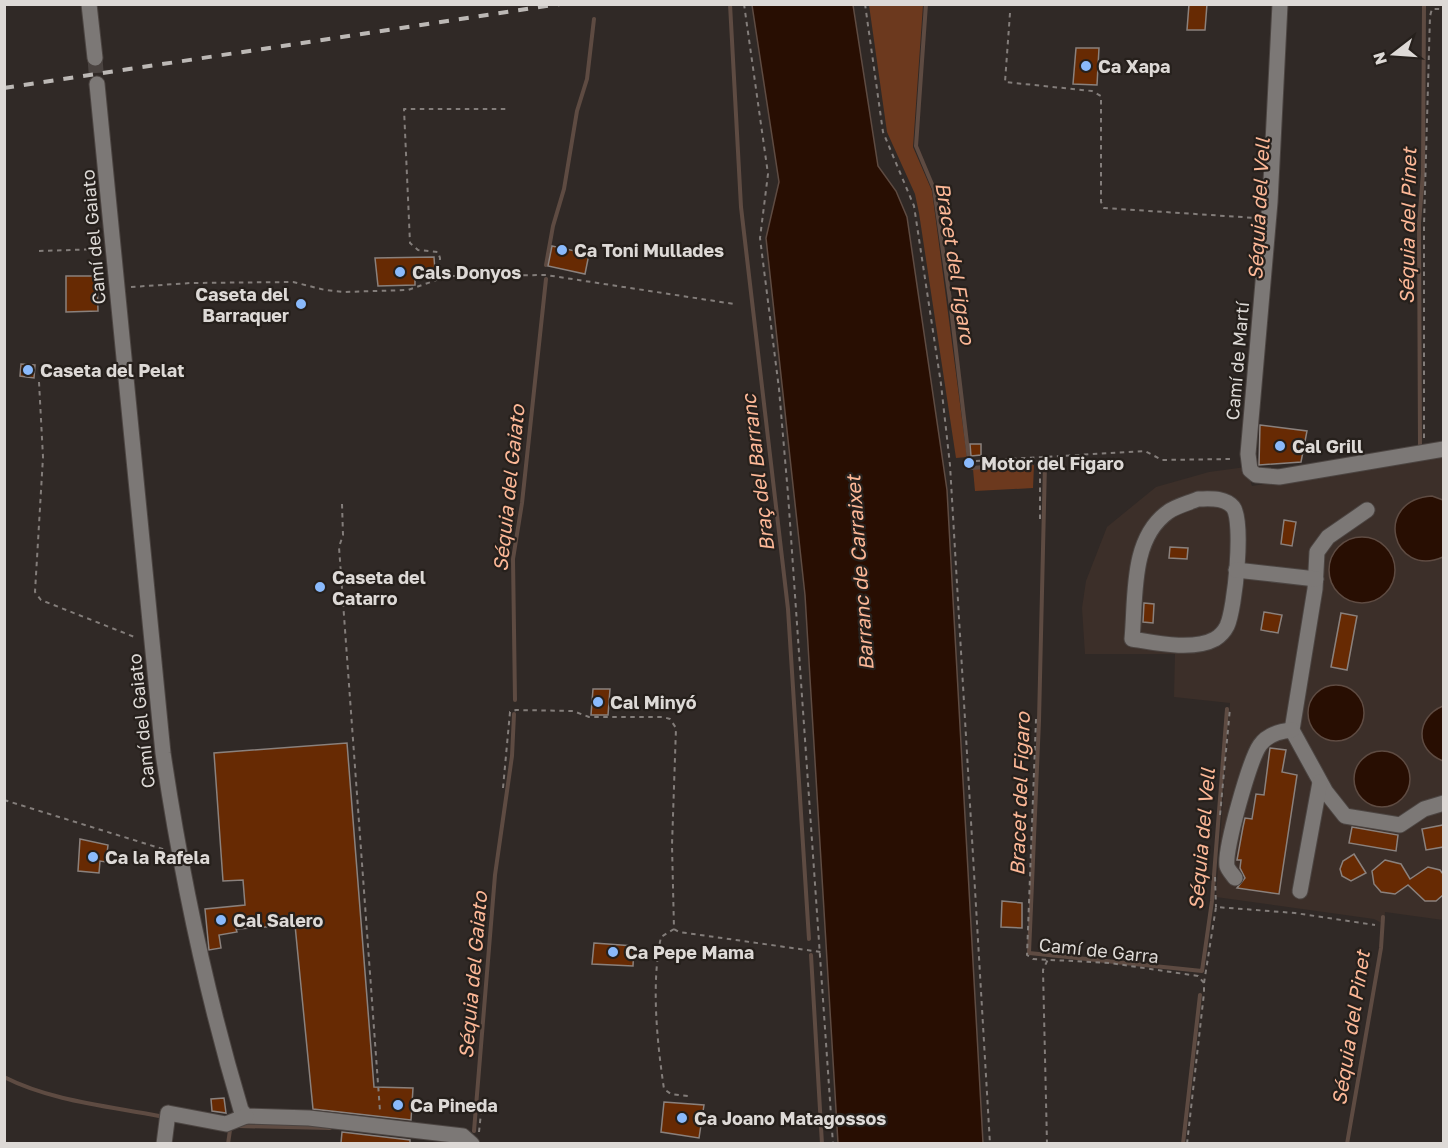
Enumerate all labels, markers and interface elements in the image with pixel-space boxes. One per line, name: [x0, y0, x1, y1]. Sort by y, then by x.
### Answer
north arrow: [1364, 24, 1424, 84]
text: N: [1368, 50, 1391, 67]
place label: Ca Xapa: [1098, 55, 1170, 77]
marker: Ca Xapa: [1079, 59, 1093, 73]
water label: Séquia del Vell: [1242, 137, 1274, 281]
water label: Séquia del Pinet: [1394, 146, 1420, 304]
street label: Camí del Gaiato: [76, 169, 110, 305]
water label: Bracet del Figaro: [930, 180, 981, 347]
place label: Ca Toni Mullades: [574, 239, 724, 261]
marker: Ca Toni Mullades: [555, 243, 569, 257]
place label: Cals Donyos: [412, 261, 521, 283]
marker: Cals Donyos: [393, 265, 407, 279]
place label: Caseta del Barraquer: [195, 283, 289, 326]
marker: Caseta del Barraquer: [294, 297, 308, 311]
street label: Camí de Martí: [1221, 300, 1253, 421]
place label: Caseta del Pelat: [40, 359, 184, 381]
marker: Caseta del Pelat: [21, 363, 35, 377]
water label: Braç del Barranc: [735, 392, 780, 553]
water label: Séquia del Gaiato: [487, 402, 529, 573]
place label: Cal Grill: [1292, 435, 1363, 457]
marker: Cal Grill: [1273, 439, 1287, 453]
place label: Motor del Figaro: [981, 452, 1124, 474]
marker: Motor del Figaro: [962, 456, 976, 470]
water label: Barranc de Carraixet: [840, 473, 878, 671]
place label: Caseta del Catarro: [332, 566, 426, 609]
marker: Caseta del Catarro: [313, 580, 327, 594]
street label: Camí del Gaiato: [123, 653, 159, 789]
place label: Cal Minyó: [610, 691, 697, 713]
marker: Cal Minyó: [591, 695, 605, 709]
water label: Bracet del Figaro: [1004, 711, 1035, 876]
water label: Séquia del Vell: [1183, 766, 1219, 911]
place label: Ca la Rafela: [105, 846, 210, 868]
marker: Ca la Rafela: [86, 850, 100, 864]
water label: Séquia del Gaiato: [453, 889, 491, 1060]
place label: Cal Salero: [233, 909, 324, 931]
marker: Cal Salero: [214, 913, 228, 927]
street label: Camí de Garra: [1038, 933, 1160, 967]
place label: Ca Pepe Mama: [625, 941, 754, 963]
marker: Ca Pepe Mama: [606, 945, 620, 959]
water label: Séquia del Pinet: [1326, 947, 1374, 1107]
place label: Ca Pineda: [410, 1094, 498, 1116]
marker: Ca Pineda: [391, 1098, 405, 1112]
place label: Ca Joano Matagossos: [694, 1107, 886, 1129]
marker: Ca Joano Matagossos: [675, 1111, 689, 1125]

